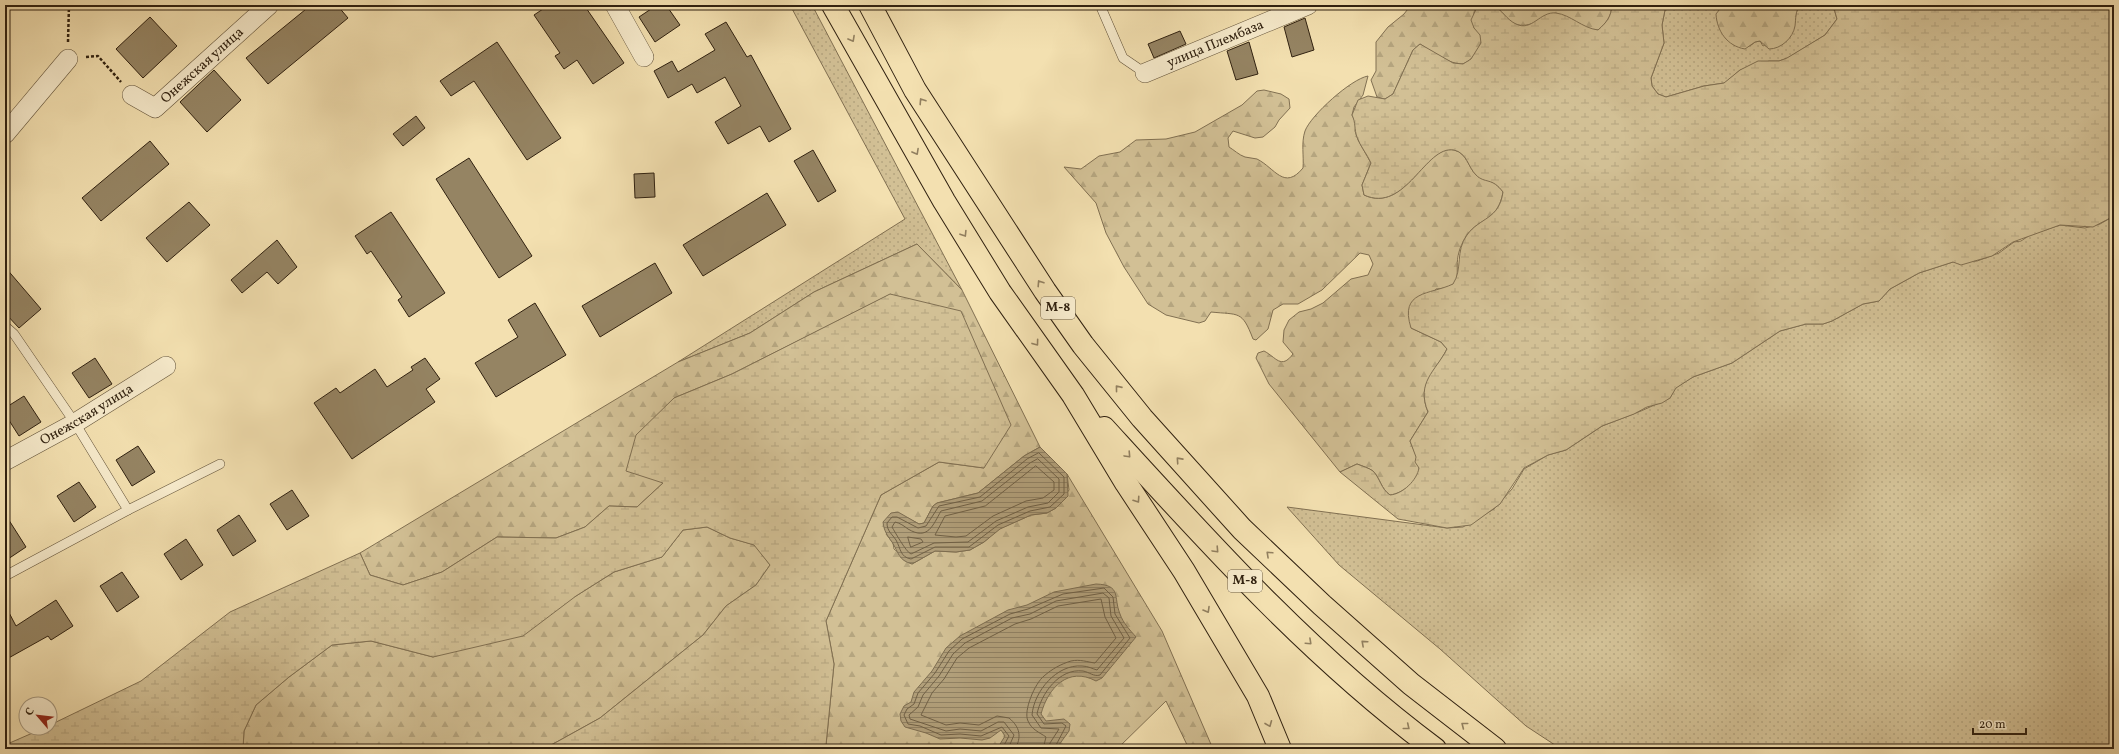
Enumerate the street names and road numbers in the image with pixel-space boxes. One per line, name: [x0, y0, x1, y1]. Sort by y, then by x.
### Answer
street label: улица Плембаза: [1164, 15, 1267, 72]
street label: Онежская улица: [157, 23, 248, 108]
road number: М-8: [1041, 297, 1075, 319]
street label: Онежская улица: [37, 379, 137, 450]
road number: М-8: [1228, 570, 1262, 592]

